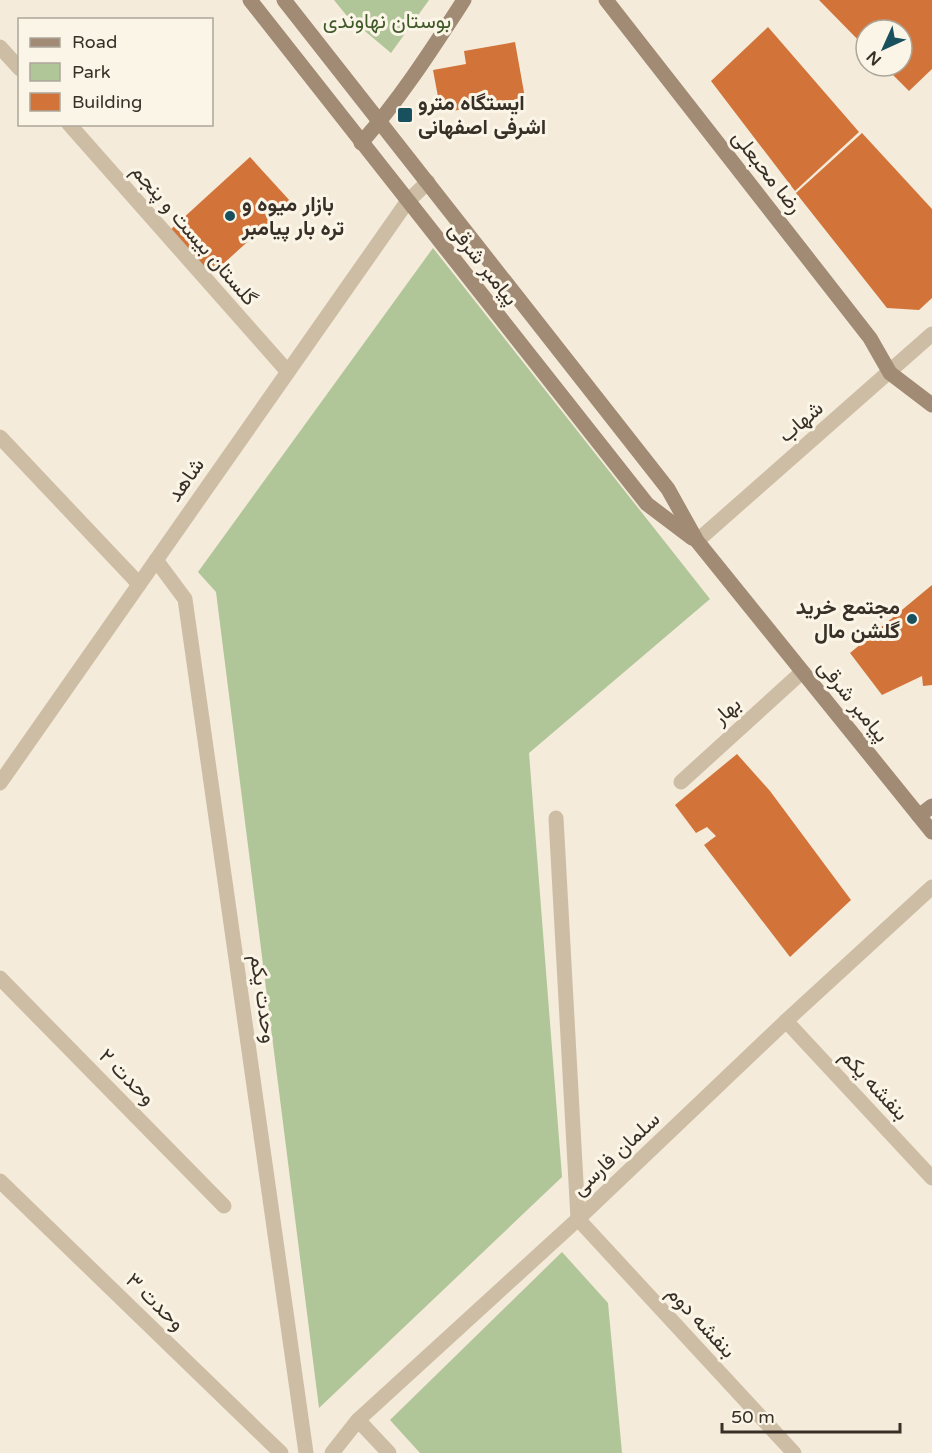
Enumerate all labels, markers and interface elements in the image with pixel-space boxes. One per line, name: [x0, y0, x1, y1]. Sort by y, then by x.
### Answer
park label: بوستان نهاوندی: [323, 9, 451, 34]
legend: [18, 18, 213, 126]
north arrow: [854, 18, 914, 78]
text: Road: [72, 31, 117, 53]
text: N: [862, 46, 886, 70]
text: Park: [72, 61, 111, 83]
text: Building: [72, 91, 142, 113]
place label: ایستگاه مترو اشرفی اصفهانی: [418, 91, 546, 140]
marker: ایستگاه مترو اشرفی اصفهانی: [396, 106, 414, 124]
street label: رضا محبعلی: [727, 125, 807, 219]
street label: گلستان بیست و پنجم: [125, 159, 262, 312]
place label: بازار میوه و تره بار پیامبر: [241, 192, 344, 242]
marker: بازار میوه و تره بار پیامبر: [223, 209, 237, 223]
street label: پیامبر شرقی: [442, 217, 523, 311]
street label: شهاب: [774, 396, 828, 448]
street label: شاهد: [162, 453, 210, 507]
place label: مجتمع خرید گلشن مال: [796, 595, 900, 644]
marker: مجتمع خرید گلشن مال: [905, 612, 919, 626]
street label: پیامبر شرقی: [811, 655, 894, 748]
street label: بهار: [707, 692, 746, 731]
street label: وحدت یکم: [243, 953, 282, 1045]
street label: وحدت ۲: [94, 1044, 160, 1110]
street label: بنفشه یکم: [834, 1044, 913, 1127]
street label: سلمان فارسی: [567, 1107, 665, 1201]
street label: وحدت ۳: [120, 1268, 190, 1336]
street label: بنفشه دوم: [661, 1281, 741, 1364]
scale bar: [722, 1396, 900, 1434]
text: 50 m: [731, 1406, 775, 1428]

